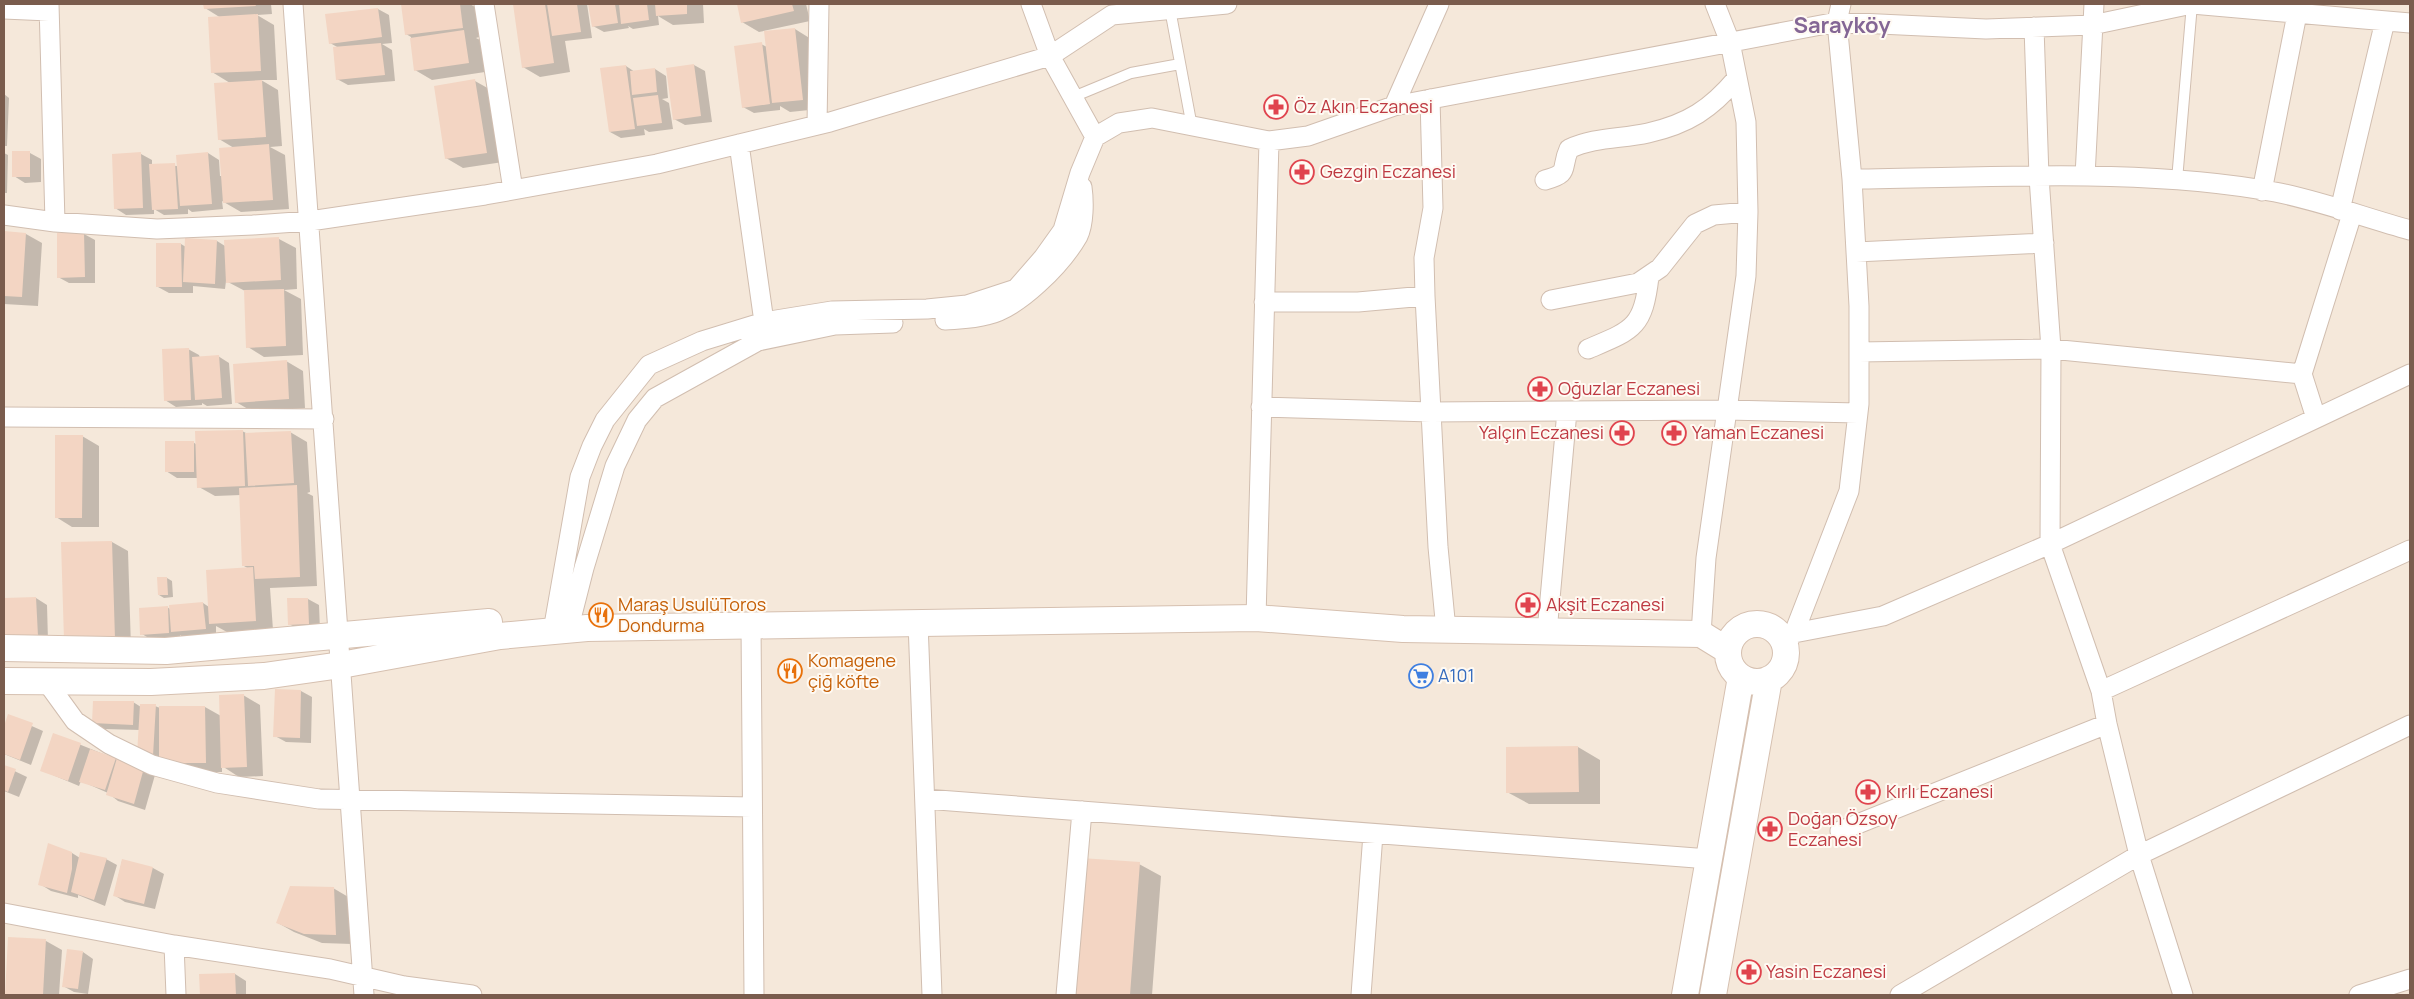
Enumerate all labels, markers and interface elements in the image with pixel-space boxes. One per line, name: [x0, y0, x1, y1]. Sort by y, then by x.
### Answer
district label: Sarayköy: [1793, 10, 1891, 40]
pharmacy icon: Öz Akın Eczanesi: [1263, 94, 1289, 120]
place label: Öz Akın Eczanesi: [1294, 94, 1433, 118]
pharmacy icon: Gezgin Eczanesi: [1289, 159, 1315, 185]
place label: Gezgin Eczanesi: [1320, 159, 1456, 183]
pharmacy icon: Oğuzlar Eczanesi: [1527, 376, 1553, 402]
place label: Oğuzlar Eczanesi: [1558, 376, 1700, 400]
place label: Yalçın Eczanesi: [1479, 420, 1604, 444]
pharmacy icon: Yalçın Eczanesi: [1609, 420, 1635, 446]
pharmacy icon: Yaman Eczanesi: [1661, 420, 1687, 446]
place label: Yaman Eczanesi: [1692, 420, 1824, 444]
place label: Maraş UsulüToros Dondurma: [618, 592, 766, 637]
pharmacy icon: Akşit Eczanesi: [1515, 592, 1541, 618]
place label: Akşit Eczanesi: [1546, 592, 1665, 616]
restaurant icon: Maraş UsulüToros Dondurma: [588, 602, 614, 628]
place label: Komagene çiğ köfte: [808, 648, 896, 693]
restaurant icon: Komagene çiğ köfte: [777, 658, 803, 684]
supermarket icon: A101: [1408, 663, 1434, 689]
place label: A101: [1438, 663, 1474, 687]
pharmacy icon: Kırlı Eczanesi: [1855, 779, 1881, 805]
place label: Kırlı Eczanesi: [1886, 779, 1993, 803]
place label: Doğan Özsoy Eczanesi: [1788, 806, 1898, 851]
pharmacy icon: Doğan Özsoy Eczanesi: [1757, 816, 1783, 842]
pharmacy icon: Yasin Eczanesi: [1736, 959, 1762, 985]
place label: Yasin Eczanesi: [1766, 959, 1887, 983]

